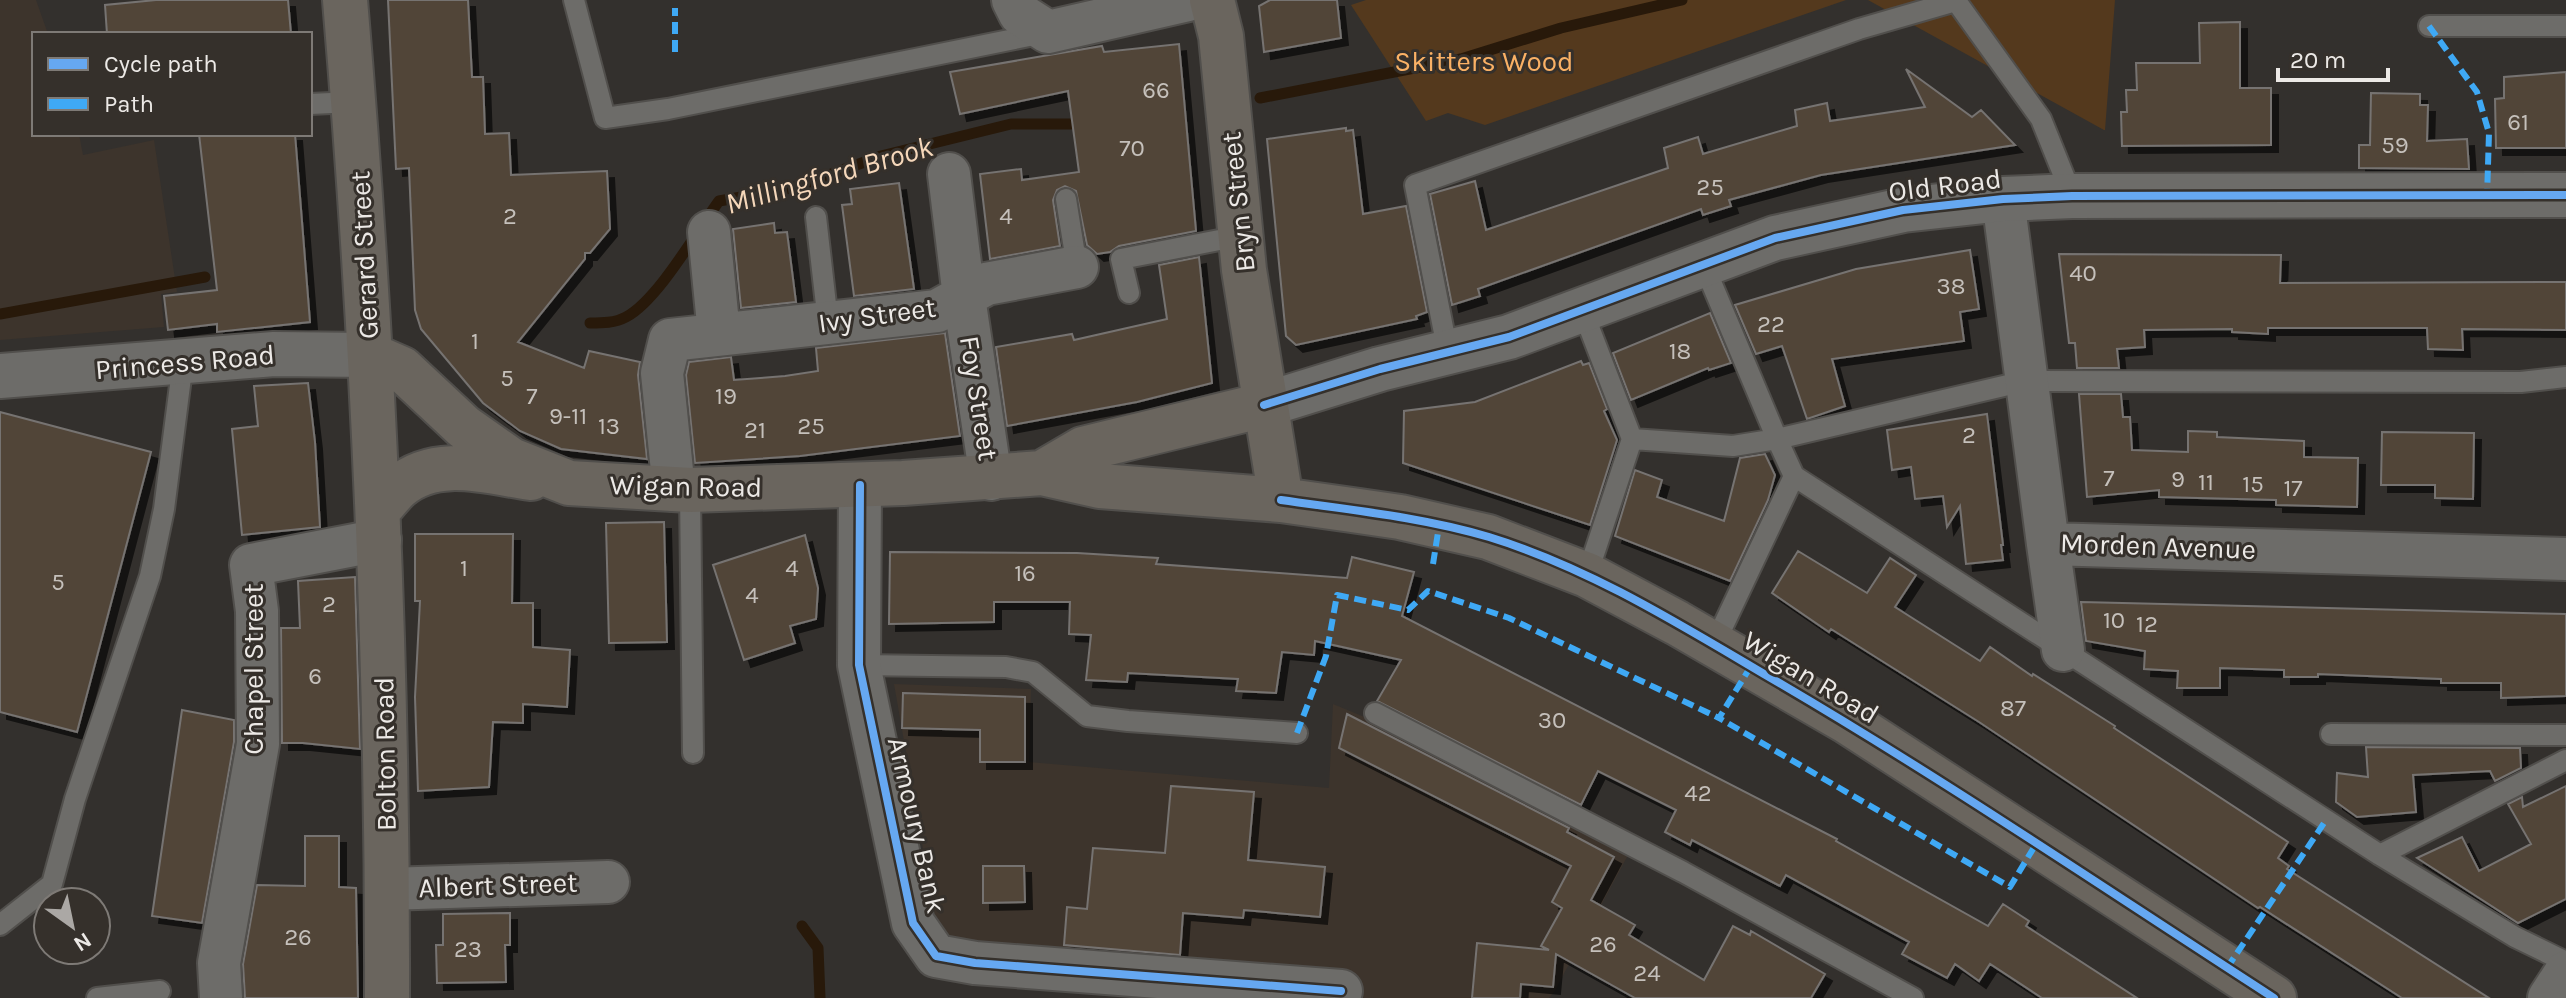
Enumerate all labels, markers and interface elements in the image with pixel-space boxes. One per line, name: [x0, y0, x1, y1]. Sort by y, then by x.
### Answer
legend: [32, 32, 312, 136]
scale bar: [2278, 32, 2388, 82]
park label: Skitters Wood: [1394, 45, 1574, 78]
text: 20 m: [2290, 46, 2346, 74]
text: Cycle path: [104, 50, 218, 78]
house number: 66: [1142, 76, 1170, 104]
text: Path: [104, 90, 154, 118]
house number: 61: [2507, 108, 2529, 136]
water label: Millingford Brook: [721, 128, 938, 222]
street label: Bryn Street: [1214, 130, 1262, 274]
house number: 59: [2381, 131, 2409, 159]
house number: 70: [1119, 134, 1145, 162]
street label: Old Road: [1887, 162, 2003, 208]
street label: Gerard Street: [343, 170, 385, 340]
house number: 25: [1696, 173, 1724, 201]
house number: 2: [503, 202, 517, 230]
house number: 4: [999, 202, 1013, 230]
house number: 40: [2069, 259, 2097, 287]
house number: 38: [1937, 272, 1965, 300]
street label: Ivy Street: [816, 290, 938, 340]
house number: 22: [1757, 310, 1785, 338]
house number: 1: [471, 327, 479, 355]
street label: Foy Street: [953, 333, 1005, 463]
house number: 18: [1669, 337, 1691, 365]
street label: Princess Road: [94, 338, 276, 386]
house number: 5: [500, 364, 514, 392]
house number: 7: [526, 382, 538, 410]
house number: 19: [715, 382, 737, 410]
house number: 9-11: [549, 402, 587, 430]
house number: 13: [598, 412, 620, 440]
house number: 25: [797, 412, 825, 440]
house number: 21: [744, 416, 766, 444]
house number: 2: [1962, 421, 1976, 449]
house number: 7: [2103, 464, 2115, 492]
house number: 9: [2171, 465, 2185, 493]
street label: Wigan Road: [609, 468, 763, 504]
house number: 11: [2198, 468, 2214, 496]
house number: 15: [2242, 470, 2264, 498]
house number: 17: [2283, 474, 2303, 502]
street label: Morden Avenue: [2060, 526, 2256, 566]
house number: 1: [460, 554, 468, 582]
house number: 4: [785, 554, 799, 582]
house number: 16: [1014, 559, 1036, 587]
house number: 5: [51, 568, 65, 596]
house number: 4: [745, 581, 759, 609]
street label: Chapel Street: [237, 583, 270, 755]
house number: 2: [322, 590, 336, 618]
house number: 10: [2103, 606, 2125, 634]
house number: 12: [2136, 610, 2158, 638]
street label: Wigan Road: [1737, 624, 1885, 730]
house number: 6: [308, 662, 322, 690]
street label: Bolton Road: [367, 677, 403, 831]
house number: 87: [2000, 694, 2026, 722]
house number: 30: [1538, 706, 1566, 734]
street label: Armoury Bank: [881, 734, 953, 916]
house number: 42: [1684, 779, 1712, 807]
street label: Albert Street: [418, 866, 578, 904]
north arrow: [32, 886, 112, 966]
house number: 26: [284, 923, 312, 951]
text: N: [69, 927, 96, 957]
house number: 26: [1589, 930, 1617, 958]
house number: 23: [454, 935, 482, 963]
house number: 24: [1633, 959, 1661, 987]

